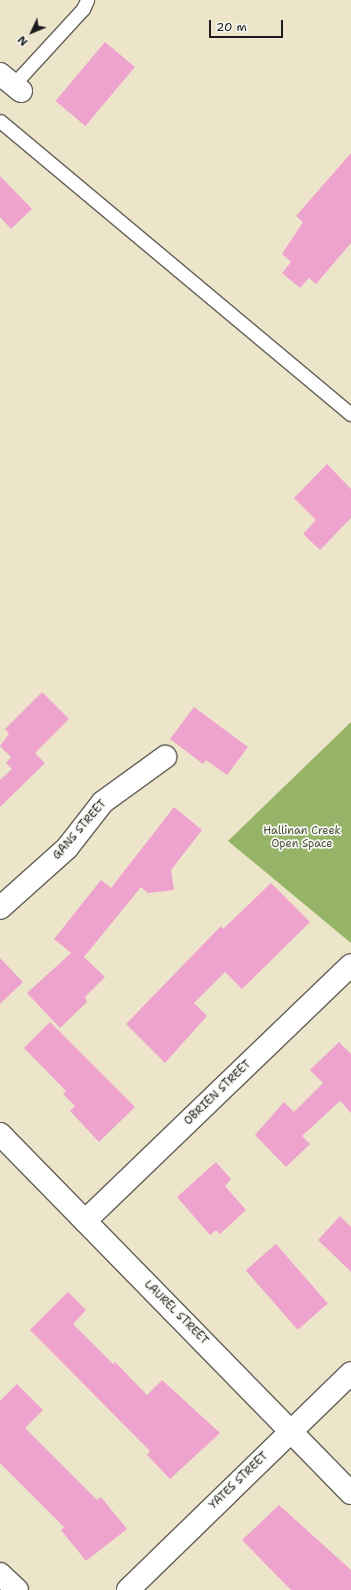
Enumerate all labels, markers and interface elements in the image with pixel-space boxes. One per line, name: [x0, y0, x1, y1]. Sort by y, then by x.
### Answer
north arrow: [12, 12, 52, 52]
scale bar: [211, 12, 285, 38]
text: 20 m: [216, 19, 247, 35]
text: N: [15, 32, 31, 49]
street label: GANS STREET: [51, 797, 109, 863]
park label: Hallinan Creek Open Space: [263, 825, 341, 851]
street label: OBRIEN STREET: [182, 1058, 254, 1128]
street label: LAUREL STREET: [141, 1278, 211, 1348]
street label: YATES STREET: [207, 1450, 271, 1512]

